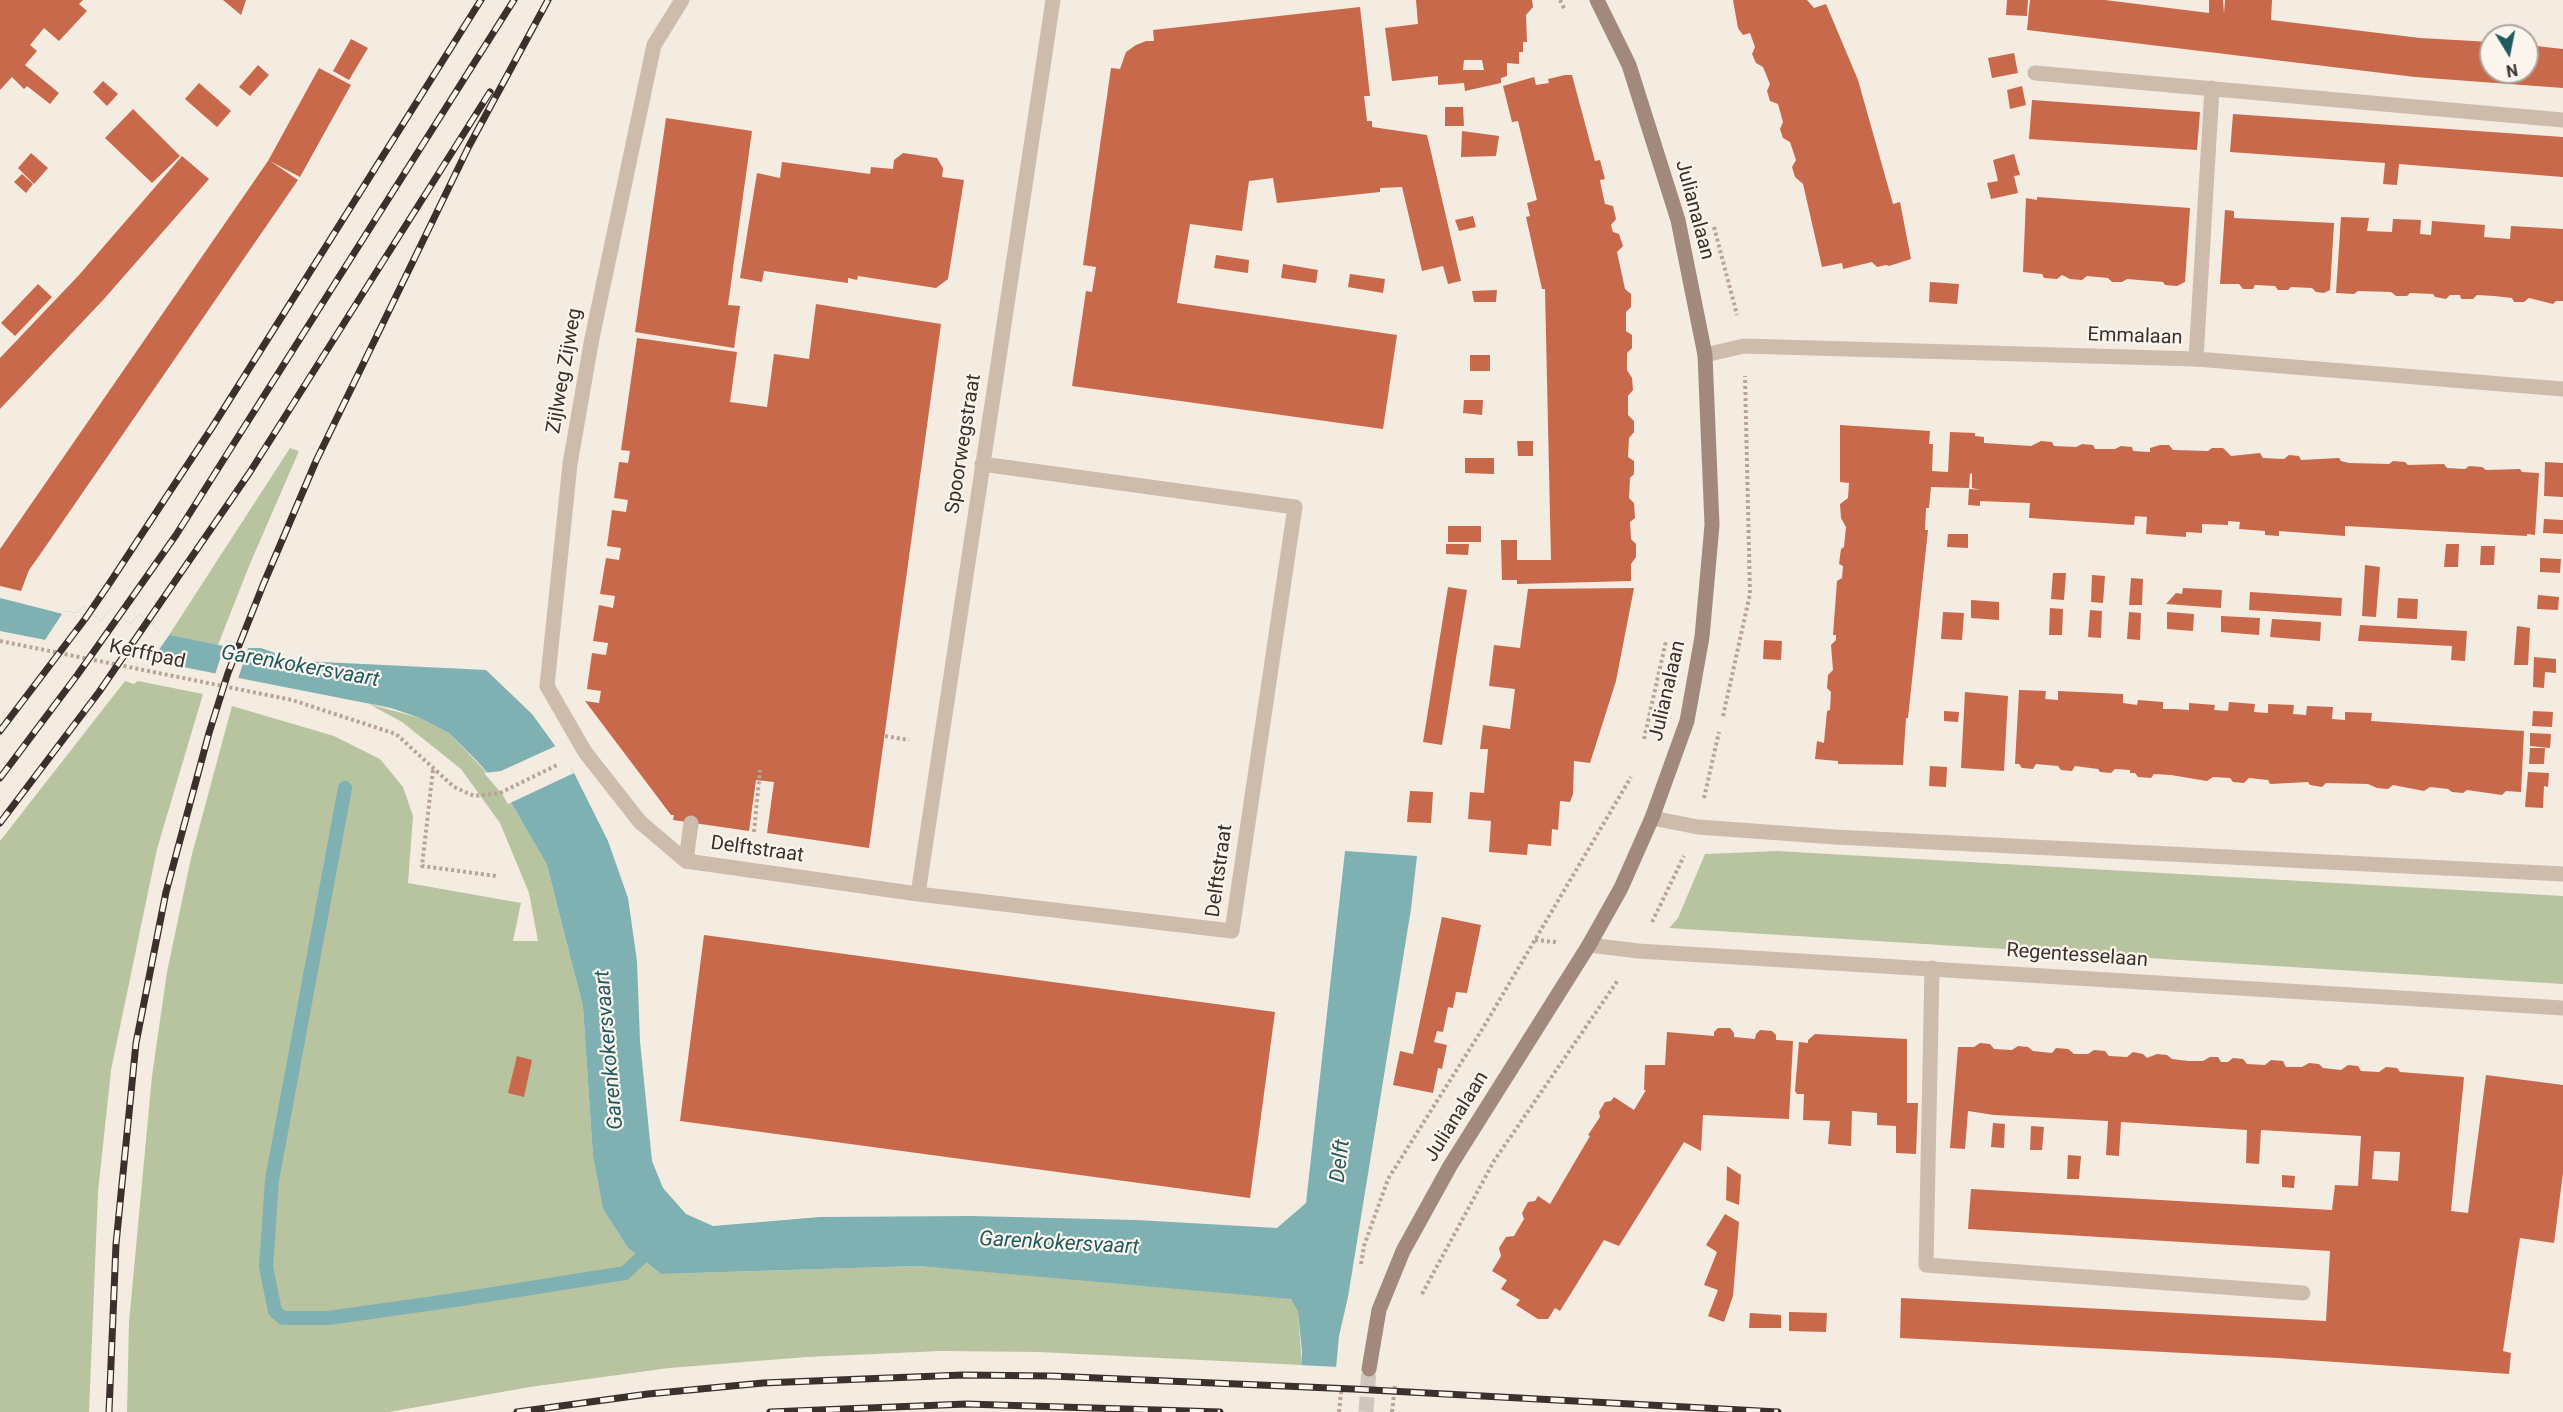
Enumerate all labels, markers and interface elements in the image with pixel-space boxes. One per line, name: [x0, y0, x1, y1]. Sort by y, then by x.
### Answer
north arrow: [2479, 24, 2539, 84]
text: N: [2505, 60, 2519, 81]
street label: Julianalaan: [1669, 158, 1719, 262]
street label: Zijlweg Zijweg: [542, 306, 588, 436]
street label: Emmalaan: [2087, 323, 2183, 351]
street label: Spoorwegstraat: [941, 372, 987, 516]
street label: Kerffpad: [107, 635, 187, 675]
street label: Julianalaan: [1645, 638, 1691, 744]
water label: Garenkokersvaart: [219, 641, 381, 693]
street label: Delftstraat: [1202, 823, 1238, 919]
street label: Delftstraat: [709, 832, 805, 868]
street label: Regentesselaan: [2005, 939, 2149, 973]
water label: Garenkokersvaart: [590, 969, 630, 1131]
street label: Julianalaan: [1420, 1067, 1494, 1167]
water label: Delft: [1326, 1138, 1356, 1184]
water label: Garenkokersvaart: [978, 1227, 1140, 1261]

